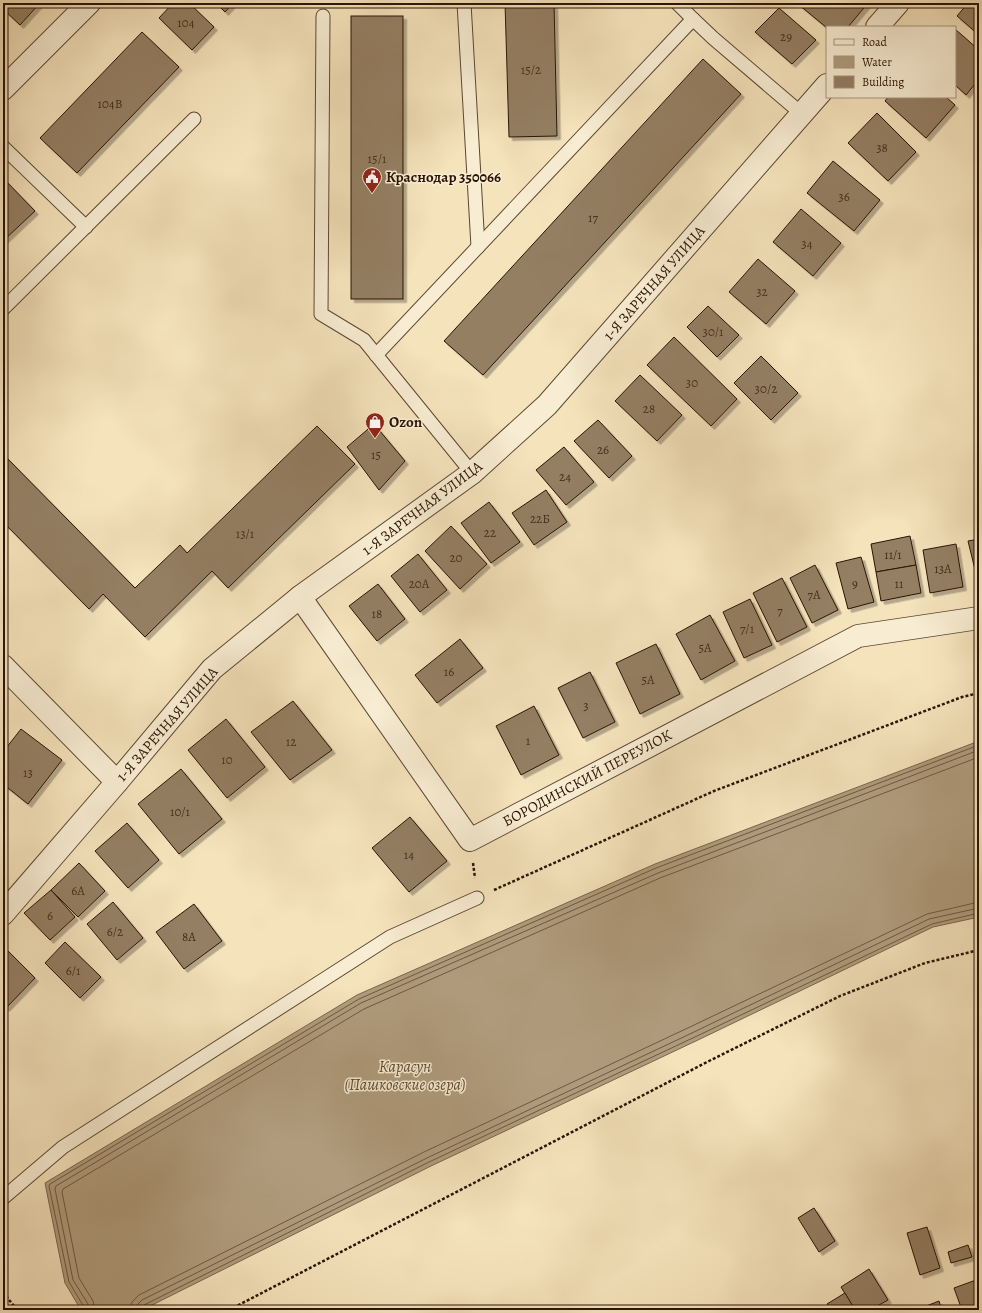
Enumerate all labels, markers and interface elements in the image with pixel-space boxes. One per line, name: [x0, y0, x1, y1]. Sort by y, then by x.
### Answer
house number: 104: [177, 14, 195, 31]
legend: [826, 26, 956, 98]
house number: 29: [780, 28, 792, 45]
text: Road: [862, 34, 888, 50]
text: Water: [861, 54, 892, 70]
house number: 15/2: [521, 61, 541, 78]
text: Building: [862, 74, 904, 90]
house number: 104В: [97, 95, 123, 112]
house number: 38: [876, 139, 888, 156]
house number: 15/1: [368, 150, 387, 167]
public building icon: Краснодар 350066: [361, 166, 383, 194]
place label: Краснодар 350066: [386, 167, 501, 187]
house number: 36: [838, 188, 850, 205]
house number: 17: [588, 209, 598, 226]
street label: 1-Я ЗАРЕЧНАЯ УЛИЦА: [599, 221, 710, 345]
house number: 34: [801, 235, 813, 252]
house number: 32: [756, 283, 768, 300]
house number: 30/1: [702, 323, 724, 340]
house number: 30: [686, 374, 698, 391]
house number: 30/2: [755, 380, 777, 397]
house number: 28: [643, 400, 655, 417]
shop icon: Ozon: [364, 411, 386, 439]
place label: Ozon: [389, 412, 423, 432]
house number: 26: [597, 441, 609, 458]
house number: 15: [371, 446, 381, 463]
street label: 1-Я ЗАРЕЧНАЯ УЛИЦА: [358, 456, 486, 560]
house number: 24: [559, 468, 571, 485]
house number: 22Б: [530, 510, 550, 527]
house number: 22: [484, 524, 496, 541]
house number: 13/1: [236, 525, 255, 542]
house number: 11/1: [884, 546, 902, 563]
house number: 20: [449, 549, 463, 566]
house number: 13А: [934, 560, 952, 577]
house number: 20А: [409, 575, 430, 592]
house number: 9: [852, 575, 858, 592]
house number: 11: [895, 575, 904, 592]
house number: 7А: [807, 586, 821, 603]
house number: 7: [777, 602, 783, 619]
house number: 18: [372, 605, 382, 622]
house number: 7/1: [740, 620, 755, 637]
house number: 5А: [698, 639, 712, 656]
street label: 1-Я ЗАРЕЧНАЯ УЛИЦА: [112, 662, 223, 786]
house number: 16: [444, 663, 454, 680]
house number: 5А: [641, 671, 655, 688]
house number: 3: [583, 697, 589, 714]
street label: БОРОДИНСКИЙ ПЕРЕУЛОК: [499, 725, 675, 831]
house number: 1: [526, 732, 531, 749]
house number: 12: [286, 733, 296, 750]
house number: 10: [221, 751, 233, 768]
house number: 13: [23, 764, 33, 781]
house number: 10/1: [170, 803, 191, 820]
house number: 14: [404, 846, 414, 863]
house number: 6А: [71, 882, 85, 899]
house number: 6: [47, 907, 53, 924]
house number: 6/2: [107, 923, 123, 940]
house number: 8А: [182, 928, 196, 945]
house number: 6/1: [66, 962, 81, 979]
water label: Карасун (Пашковские озера): [344, 1056, 466, 1096]

